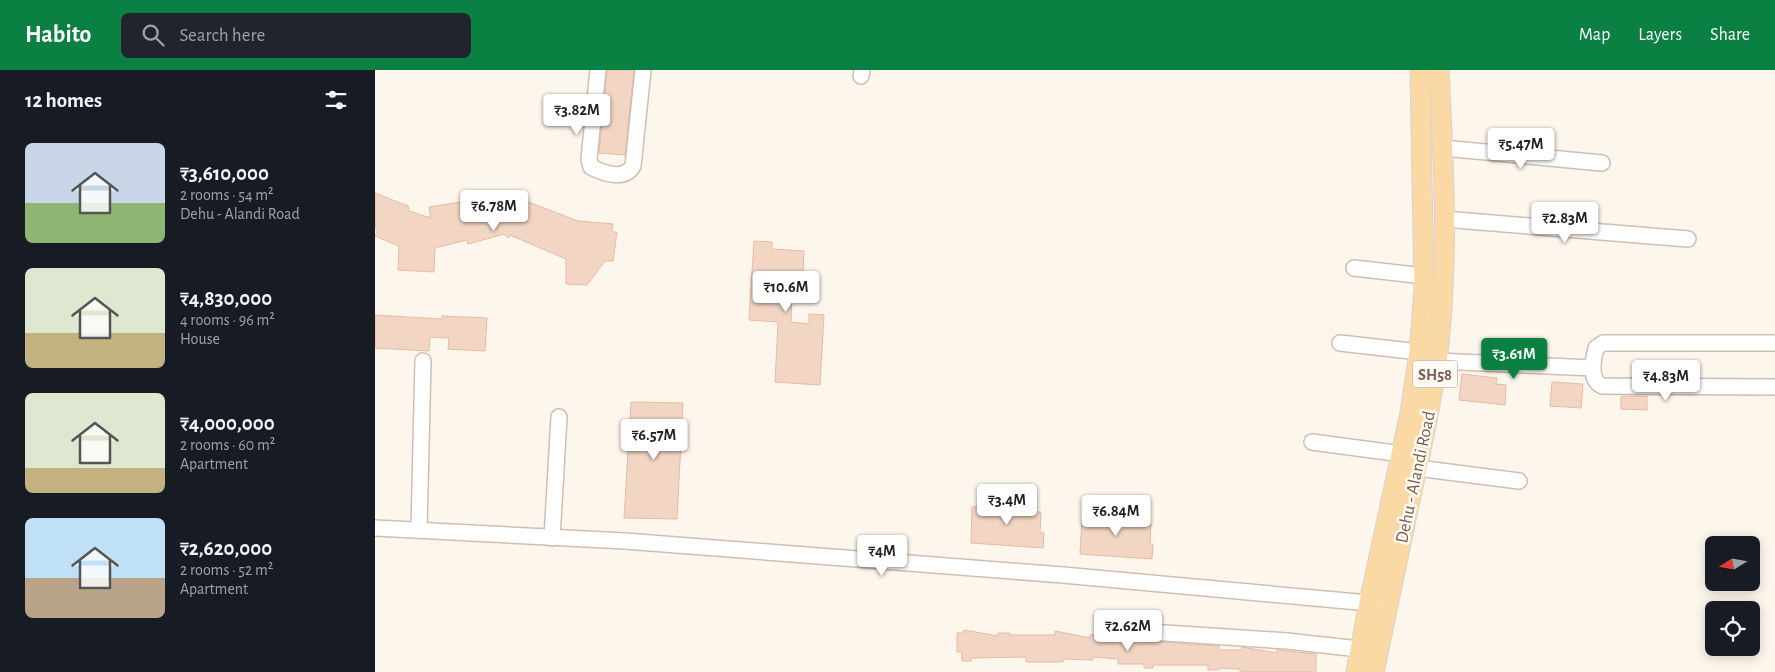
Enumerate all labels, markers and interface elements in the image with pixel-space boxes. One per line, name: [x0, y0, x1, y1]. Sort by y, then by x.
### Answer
search box: [121, 13, 471, 58]
icon: search: [139, 21, 167, 49]
text: Habito: [25, 23, 91, 47]
text: Search here: [179, 26, 265, 45]
text: Map: [1579, 26, 1610, 44]
text: Layers: [1638, 26, 1682, 44]
text: Share: [1710, 26, 1750, 44]
icon: filters: [322, 86, 350, 114]
text: 12 homes: [25, 90, 102, 111]
pin: ₹3.82M: [536, 93, 618, 136]
text: ₹3.82M: [554, 102, 600, 118]
pin: ₹5.47M: [1480, 128, 1562, 170]
text: ₹5.47M: [1499, 136, 1544, 152]
icon: home: [65, 163, 125, 223]
text: ₹3,610,000: [180, 163, 269, 184]
text: 2 rooms · 54 m²: [180, 187, 274, 203]
pin: ₹6.78M: [453, 190, 535, 232]
text: ₹6.78M: [471, 198, 517, 214]
pin: ₹2.83M: [1524, 202, 1606, 244]
text: Dehu - Alandi Road: [180, 206, 300, 222]
text: ₹2.83M: [1542, 210, 1588, 226]
pin: ₹10.6M: [745, 270, 827, 313]
text: ₹10.6M: [764, 279, 808, 295]
icon: home: [65, 288, 125, 348]
text: ₹4,830,000: [180, 288, 272, 309]
text: 4 rooms · 96 m²: [180, 312, 275, 328]
text: House: [180, 331, 220, 347]
pin: ₹3.61M: [1473, 338, 1555, 380]
text: ₹3.61M: [1492, 346, 1536, 362]
road number: SH58: [1413, 360, 1457, 388]
pin: ₹4.83M: [1625, 360, 1707, 402]
text: ₹4.83M: [1643, 368, 1689, 384]
street label: Dehu - Alandi Road: [1393, 409, 1439, 545]
icon: home: [65, 413, 125, 473]
text: ₹4,000,000: [180, 413, 275, 434]
pin: ₹6.57M: [613, 418, 695, 461]
text: ₹6.57M: [632, 427, 676, 443]
text: 2 rooms · 60 m²: [180, 437, 275, 453]
text: Apartment: [180, 456, 248, 472]
pin: ₹3.4M: [972, 484, 1042, 526]
text: ₹3.4M: [988, 492, 1026, 508]
pin: ₹6.84M: [1075, 494, 1157, 537]
text: ₹6.84M: [1093, 503, 1139, 519]
pin: ₹4M: [858, 534, 906, 577]
north arrow: [1705, 536, 1760, 591]
map controls: [1705, 536, 1760, 656]
icon: home: [65, 538, 125, 598]
text: ₹2,620,000: [180, 538, 272, 559]
text: ₹4M: [868, 543, 896, 559]
text: 2 rooms · 52 m²: [180, 562, 273, 578]
text: Apartment: [180, 581, 248, 597]
button: locate: [1705, 601, 1760, 656]
pin: ₹2.62M: [1087, 610, 1169, 652]
text: ₹2.62M: [1105, 618, 1151, 634]

